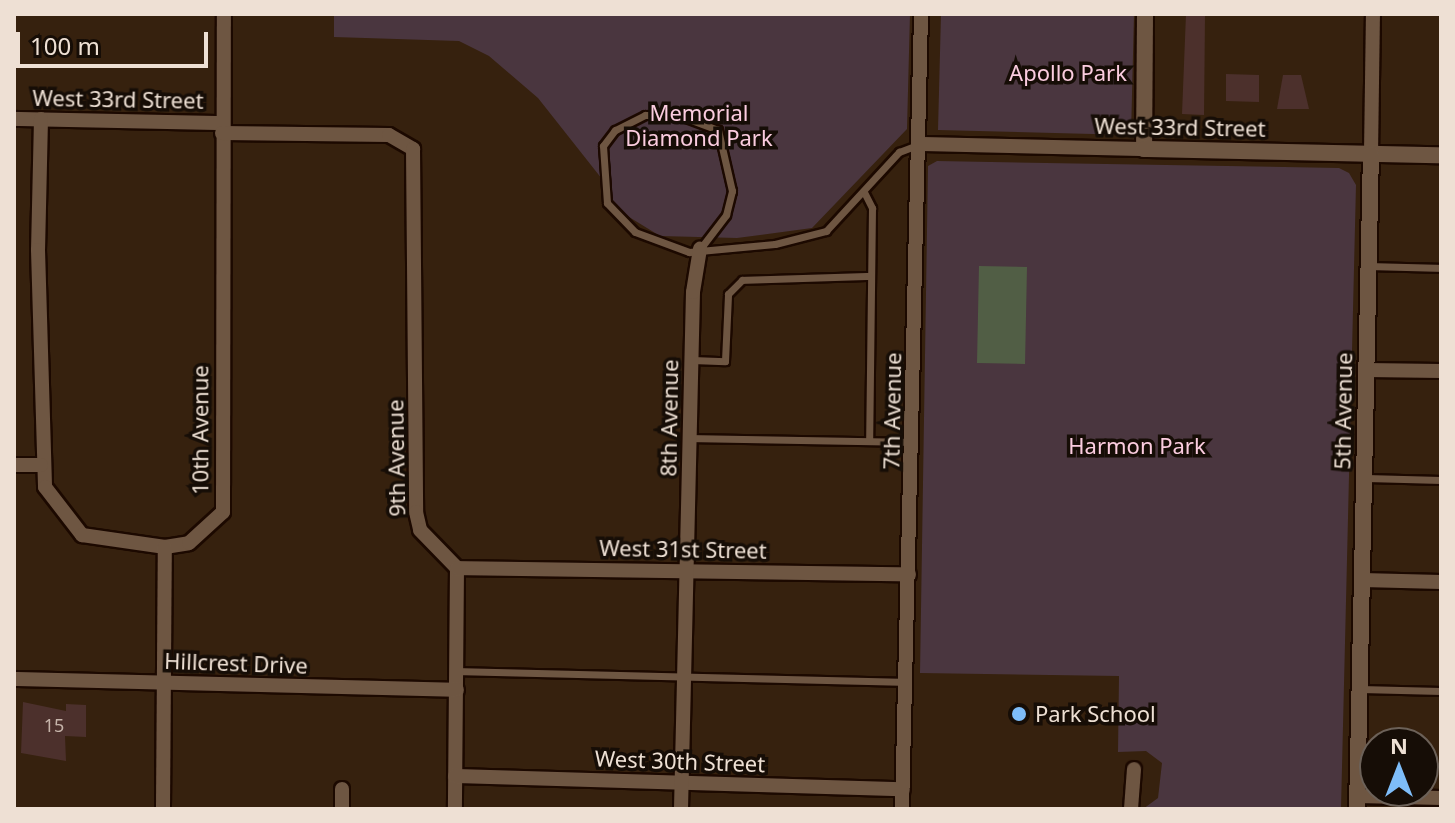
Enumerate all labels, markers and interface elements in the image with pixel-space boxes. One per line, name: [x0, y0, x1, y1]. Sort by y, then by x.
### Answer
scale bar: [20, 16, 212, 66]
text: 100 m: [30, 29, 100, 62]
park label: Apollo Park: [1009, 60, 1127, 86]
street label: West 33rd Street: [32, 84, 204, 114]
park label: Memorial Diamond Park: [625, 99, 773, 150]
street label: West 33rd Street: [1094, 112, 1266, 142]
street label: 7th Avenue: [878, 352, 906, 470]
street label: 5th Avenue: [1329, 352, 1357, 470]
street label: 8th Avenue: [655, 359, 683, 477]
street label: 10th Avenue: [187, 365, 213, 495]
street label: 9th Avenue: [382, 399, 410, 517]
park label: Harmon Park: [1068, 433, 1206, 459]
street label: West 31st Street: [599, 534, 767, 564]
street label: Hillcrest Drive: [164, 647, 308, 679]
place label: Park School: [1035, 701, 1156, 727]
marker: Park School: [1010, 705, 1028, 723]
house number: 15: [44, 714, 64, 736]
north arrow: [1359, 727, 1439, 807]
text: N: [1390, 730, 1408, 760]
street label: West 30th Street: [594, 745, 766, 777]

